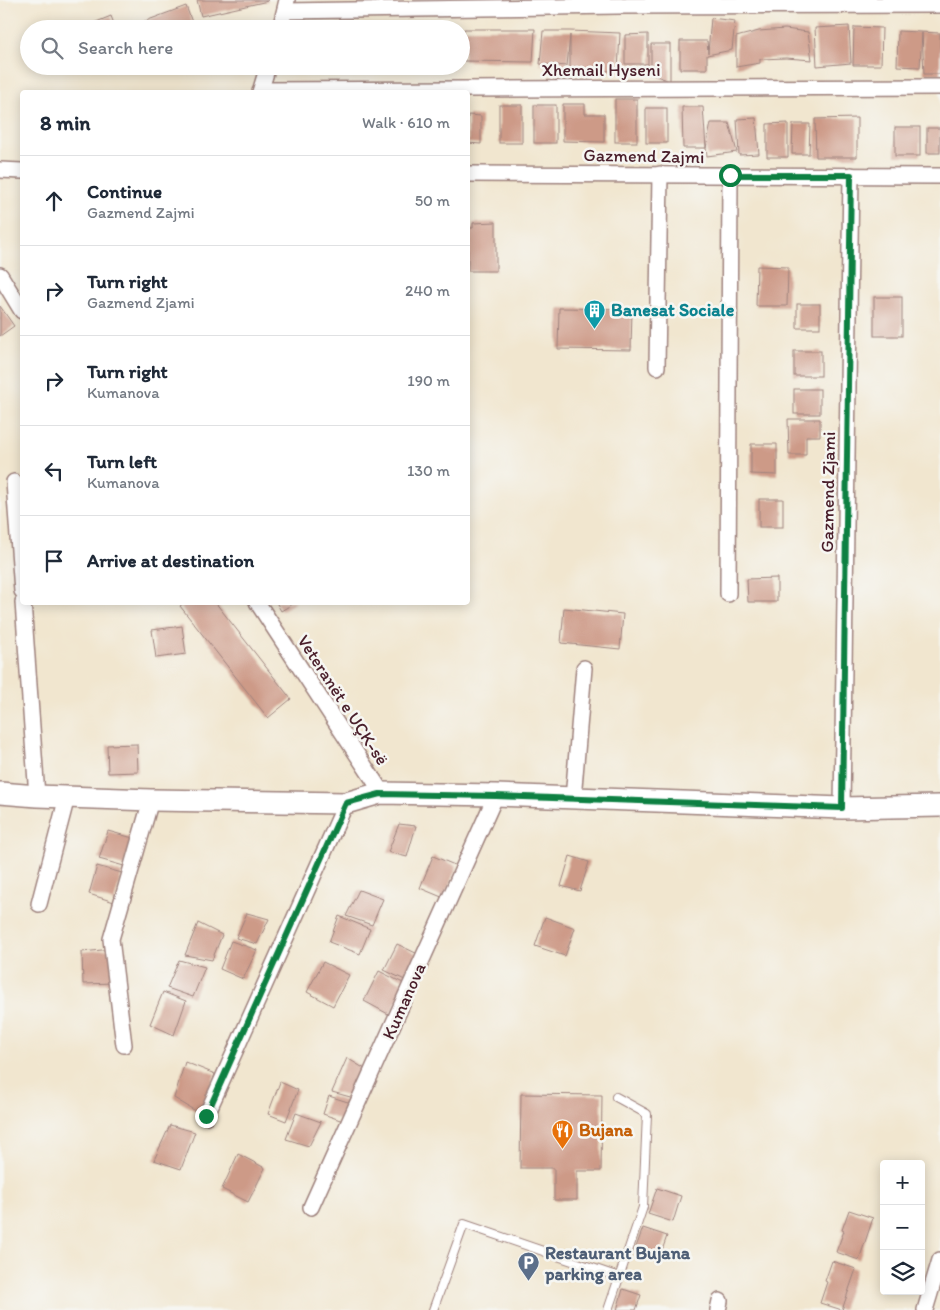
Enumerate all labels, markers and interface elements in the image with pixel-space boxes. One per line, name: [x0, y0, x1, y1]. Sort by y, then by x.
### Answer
search box: [20, 20, 470, 75]
icon: search: [38, 34, 66, 62]
text: Search here: [78, 36, 173, 59]
street label: Xhemail Hyseni: [541, 59, 661, 81]
text: 8 min: [40, 110, 90, 135]
text: Walk · 610 m: [362, 113, 450, 132]
street label: Gazmend Zajmi: [583, 144, 705, 168]
route start: [719, 164, 742, 187]
text: Continue: [87, 180, 162, 203]
icon: ahead: [40, 187, 68, 215]
text: 50 m: [415, 191, 450, 210]
text: Gazmend Zajmi: [87, 203, 195, 222]
text: Turn right: [87, 270, 168, 293]
icon: right: [40, 277, 68, 305]
text: 240 m: [405, 281, 450, 300]
text: Gazmend Zjami: [87, 293, 195, 312]
building icon: Banesat Sociale: [583, 298, 607, 329]
place label: Banesat Sociale: [611, 299, 735, 321]
text: Turn right: [87, 360, 168, 383]
icon: right: [40, 367, 68, 395]
text: 190 m: [407, 371, 450, 390]
text: Kumanova: [87, 383, 160, 402]
street label: Gazmend Zjami: [816, 431, 840, 553]
text: Turn left: [87, 450, 157, 473]
icon: left: [40, 457, 68, 485]
text: 130 m: [407, 461, 450, 480]
text: Kumanova: [87, 473, 160, 492]
icon: arrive: [40, 547, 68, 575]
text: Arrive at destination: [87, 549, 254, 572]
street label: Veteranët e UÇK-së: [293, 631, 393, 769]
street label: Kumanova: [377, 959, 431, 1043]
route end: [195, 1105, 218, 1128]
restaurant icon: Bujana: [551, 1118, 575, 1149]
place label: Bujana: [579, 1119, 633, 1141]
map controls: [880, 1160, 925, 1295]
button: +: [880, 1160, 925, 1205]
button: −: [880, 1205, 925, 1250]
place label: Restaurant Bujana parking area: [544, 1242, 691, 1285]
button: layers: [880, 1250, 925, 1295]
parking icon: Restaurant Bujana parking area: [517, 1251, 541, 1282]

